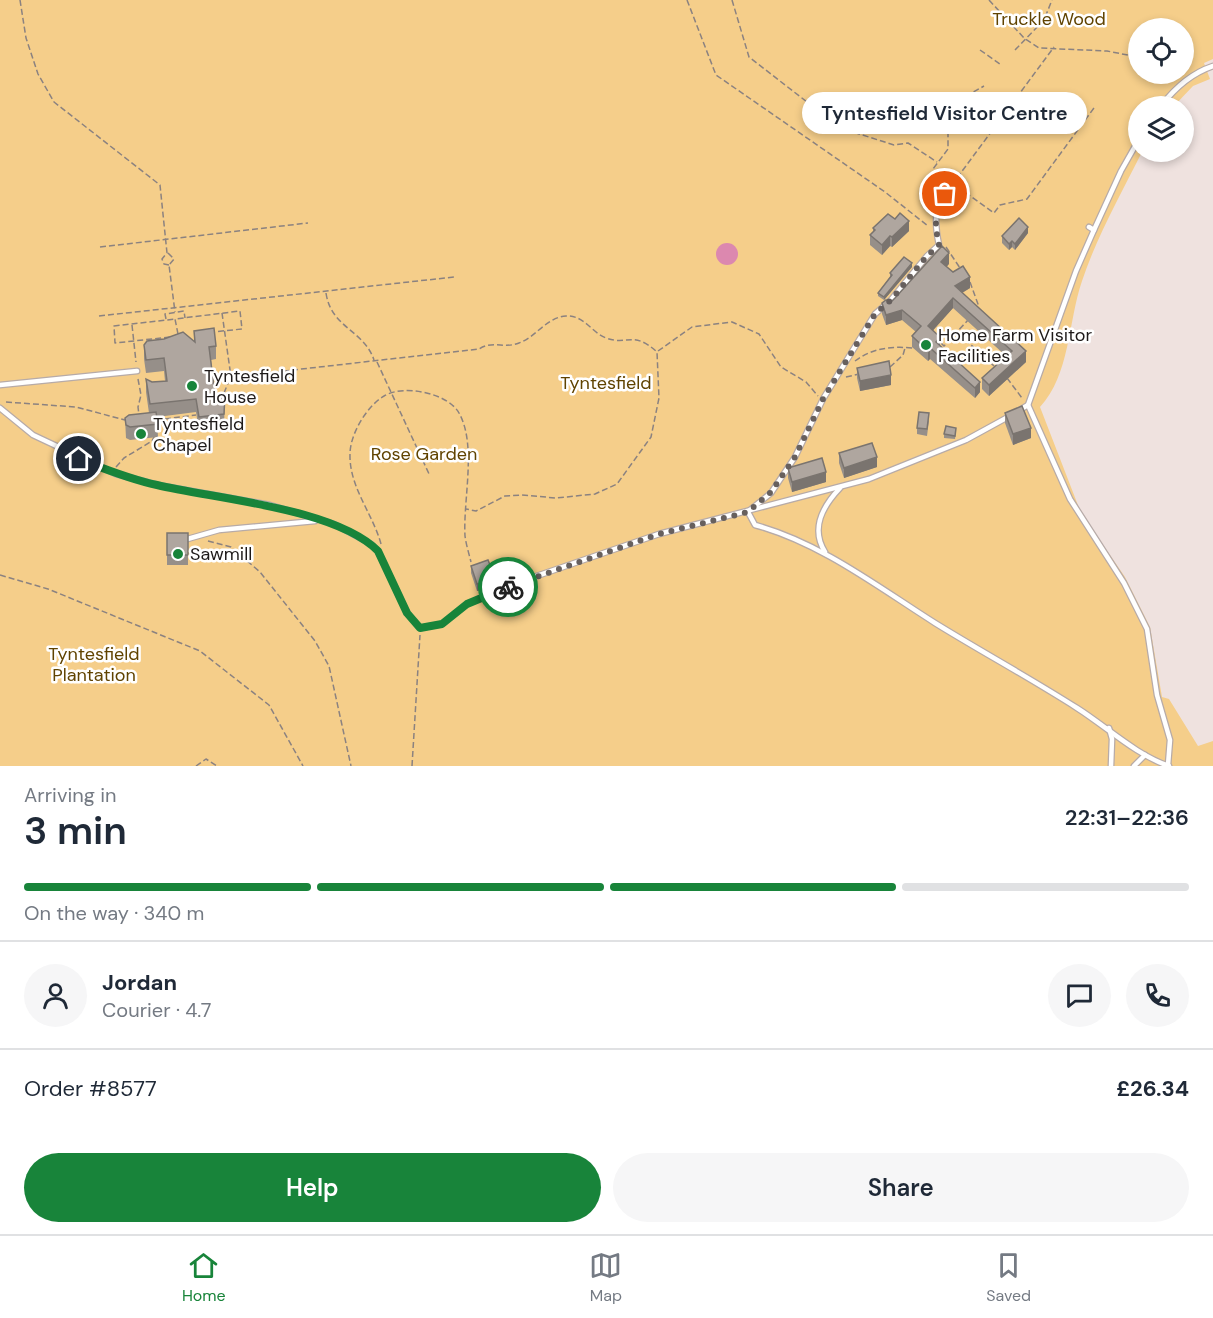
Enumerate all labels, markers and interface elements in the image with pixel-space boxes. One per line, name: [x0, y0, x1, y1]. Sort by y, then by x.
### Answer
park label: Truckle Wood: [992, 7, 1106, 31]
map controls: [1128, 18, 1194, 162]
button: locate: [1128, 18, 1194, 84]
callout: Tyntesfield Visitor Centre: [802, 92, 1088, 134]
button: layers: [1128, 96, 1194, 162]
text: Tyntesfield Visitor Centre: [821, 100, 1068, 126]
pin: [919, 168, 970, 219]
icon: bag: [928, 177, 961, 210]
place label: Home Farm Visitor Facilities: [938, 323, 1092, 368]
marker: Home Farm Visitor Facilities: [919, 338, 933, 352]
place label: Tyntesfield House: [204, 364, 295, 409]
park label: Tyntesfield: [560, 371, 652, 395]
marker: Tyntesfield House: [185, 379, 199, 393]
place label: Tyntesfield Chapel: [153, 412, 244, 457]
marker: Tyntesfield Chapel: [134, 427, 148, 441]
pin: [53, 433, 104, 484]
icon: home: [62, 442, 95, 475]
park label: Rose Garden: [371, 442, 477, 466]
place label: Sawmill: [190, 542, 252, 566]
marker: Sawmill: [171, 547, 185, 561]
courier: [478, 557, 538, 617]
icon: bike: [492, 571, 525, 604]
park label: Tyntesfield Plantation: [48, 642, 140, 687]
text: Arriving in: [24, 782, 116, 808]
text: 22:31–22:36: [1065, 803, 1189, 832]
text: 3 min: [24, 805, 127, 856]
text: On the way · 340 m: [24, 900, 204, 926]
button: person: [24, 964, 87, 1027]
button: chat: [1048, 964, 1111, 1027]
button: phone: [1126, 964, 1189, 1027]
text: Jordan: [102, 968, 177, 997]
text: Courier · 4.7: [102, 997, 211, 1023]
text: Order #8577: [24, 1074, 157, 1103]
text: £26.34: [1116, 1074, 1189, 1103]
button: Help: [24, 1153, 601, 1222]
button: Share: [613, 1153, 1189, 1222]
tab: Home: [182, 1249, 226, 1306]
tab: Map: [589, 1249, 622, 1306]
tab: Saved: [986, 1249, 1031, 1306]

